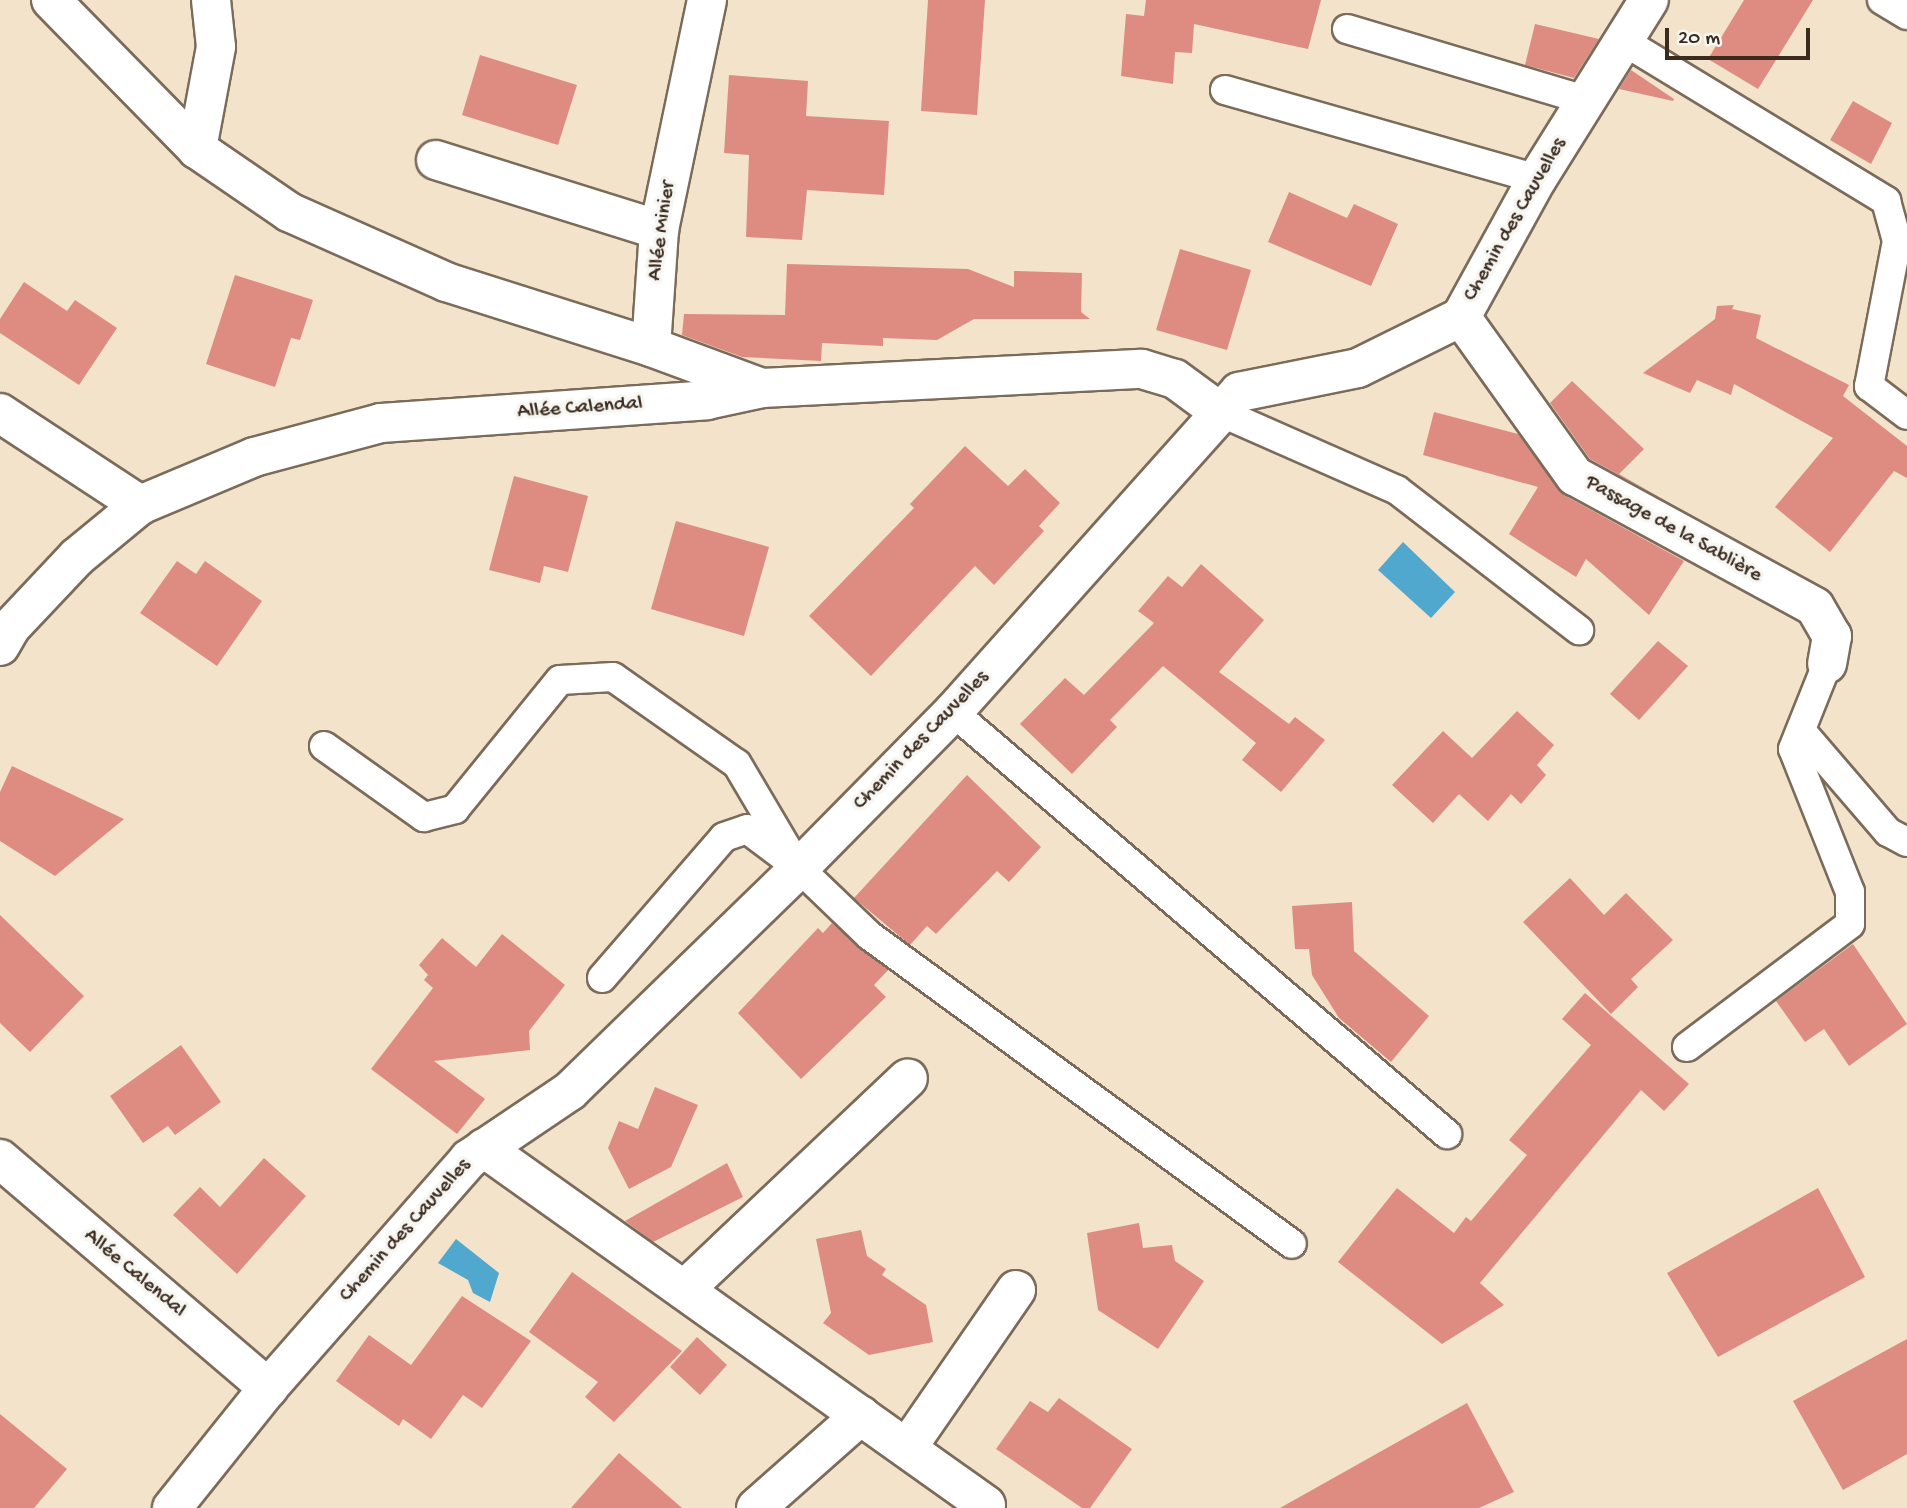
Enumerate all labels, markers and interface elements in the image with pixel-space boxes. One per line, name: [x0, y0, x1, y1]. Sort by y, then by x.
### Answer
scale bar: [1669, 14, 1814, 58]
text: 20 m: [1678, 27, 1720, 52]
street label: Chemin des Cauvelles: [1459, 134, 1573, 306]
street label: Allée Minier: [644, 180, 682, 282]
street label: Allée Calendal: [517, 392, 643, 426]
street label: Passage de la Sablière: [1580, 471, 1766, 589]
street label: Chemin des Cauvelles: [849, 666, 995, 816]
street label: Chemin des Cauvelles: [335, 1154, 477, 1308]
street label: Allée Calendal: [78, 1224, 190, 1324]

